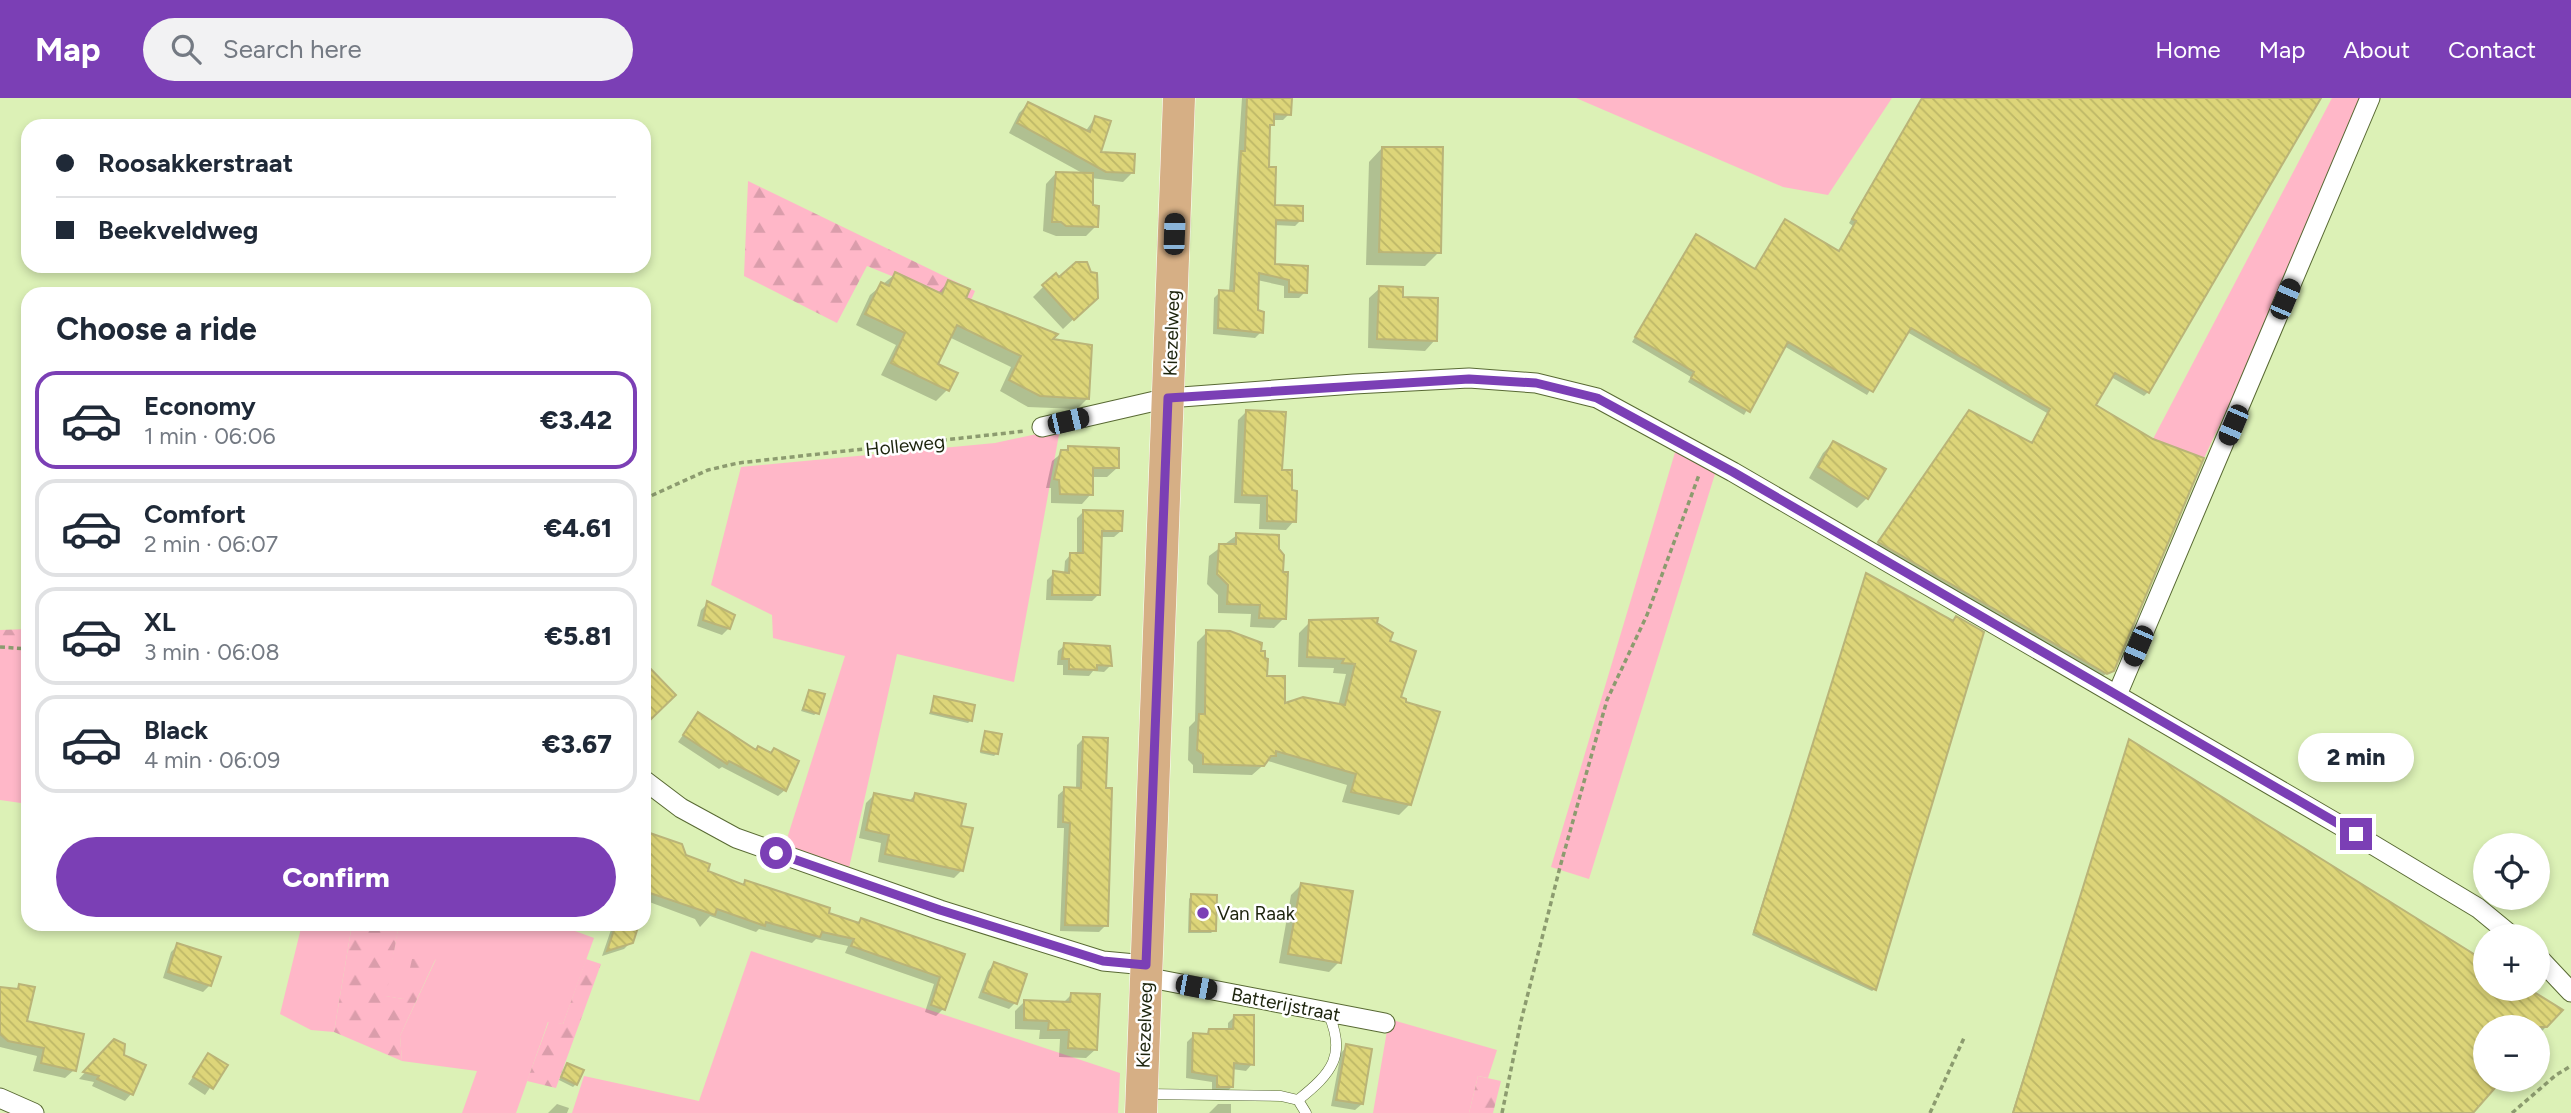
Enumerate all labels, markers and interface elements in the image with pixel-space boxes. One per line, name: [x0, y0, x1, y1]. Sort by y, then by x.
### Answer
search box: [143, 18, 633, 81]
text: Map: [35, 30, 101, 69]
icon: search: [167, 30, 205, 68]
text: Search here: [223, 33, 362, 65]
text: Home: [2155, 35, 2221, 64]
text: Map: [2259, 35, 2305, 64]
text: About: [2343, 35, 2410, 64]
text: Contact: [2448, 35, 2536, 64]
text: Roosakkerstraat: [98, 147, 293, 179]
car: [1163, 213, 1186, 255]
text: Beekveldweg: [98, 214, 258, 246]
car: [2268, 276, 2303, 322]
street label: Kiezelweg: [1158, 289, 1185, 377]
text: Choose a ride: [56, 310, 257, 348]
icon: car: [60, 389, 123, 452]
text: Economy: [144, 390, 256, 422]
car: [2216, 402, 2251, 448]
text: €3.42: [540, 404, 612, 436]
car: [1046, 406, 1091, 436]
text: 1 min · 06:06: [144, 422, 275, 450]
street label: Holleweg: [864, 430, 946, 461]
icon: car: [60, 497, 123, 560]
text: Comfort: [144, 498, 246, 530]
text: €4.61: [544, 512, 612, 544]
text: 2 min · 06:07: [144, 530, 278, 558]
icon: car: [60, 605, 123, 668]
text: XL: [144, 606, 176, 638]
text: €5.81: [544, 620, 612, 652]
car: [2121, 623, 2156, 669]
text: 3 min · 06:08: [144, 638, 280, 666]
icon: car: [60, 713, 123, 776]
text: Black: [144, 714, 208, 746]
text: €3.67: [542, 728, 612, 760]
callout: 2 min: [2298, 732, 2414, 782]
text: 2 min: [2327, 743, 2385, 771]
text: 4 min · 06:09: [144, 746, 280, 774]
route end: [2340, 818, 2372, 850]
map controls: [2473, 833, 2550, 1092]
button: locate: [2473, 833, 2550, 910]
button: Confirm: [56, 837, 616, 917]
route start: [760, 837, 792, 869]
place label: Van Raak: [1217, 902, 1296, 925]
marker: Van Raak: [1195, 905, 1211, 921]
button: +: [2473, 924, 2550, 1001]
car: [1174, 973, 1219, 1001]
street label: Kiezelweg: [1131, 981, 1158, 1069]
street label: Batterijstraat: [1229, 983, 1343, 1026]
button: −: [2473, 1015, 2550, 1092]

